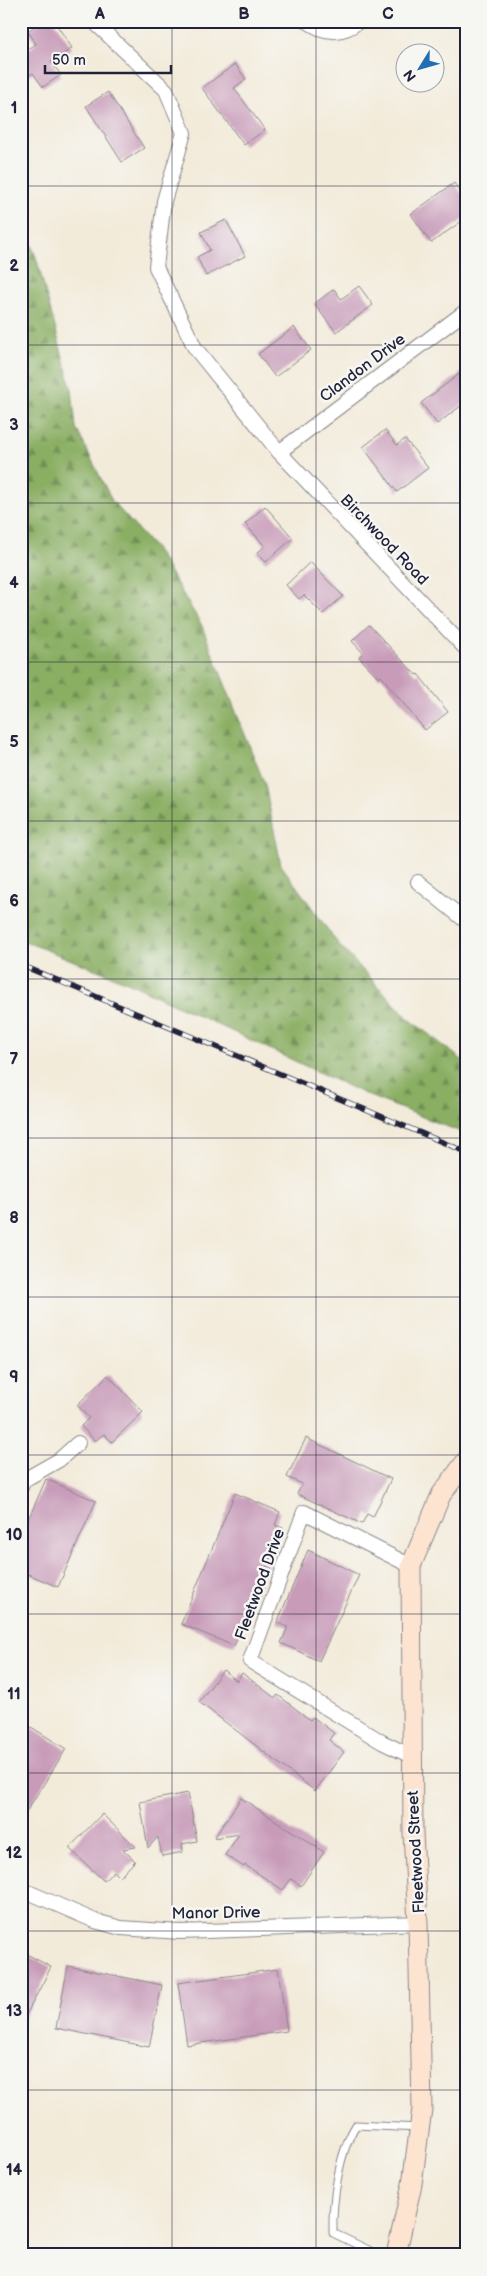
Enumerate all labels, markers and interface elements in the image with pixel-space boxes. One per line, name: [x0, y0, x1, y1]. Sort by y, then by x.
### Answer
text: A: [94, 5, 105, 24]
text: B: [238, 5, 250, 24]
text: C: [382, 5, 394, 24]
scale bar: [45, 42, 171, 74]
north arrow: [394, 42, 444, 92]
text: 50 m: [52, 51, 86, 70]
text: N: [400, 66, 420, 85]
text: 1: [11, 99, 17, 118]
text: 2: [9, 257, 19, 276]
street label: Clandon Drive: [316, 330, 410, 407]
text: 3: [9, 416, 19, 435]
street label: Birchwood Road: [336, 491, 432, 589]
text: 4: [9, 574, 19, 593]
text: 5: [9, 733, 19, 752]
text: 6: [9, 892, 19, 911]
text: 7: [10, 1050, 19, 1069]
text: 8: [9, 1209, 19, 1228]
text: 9: [9, 1368, 19, 1387]
text: 10: [6, 1526, 22, 1545]
street label: Fleetwood Drive: [232, 1526, 289, 1643]
text: 11: [7, 1685, 21, 1704]
street label: Fleetwood Street: [404, 1790, 429, 1914]
text: 12: [6, 1844, 23, 1863]
street label: Manor Drive: [172, 1903, 261, 1924]
text: 13: [6, 2002, 22, 2021]
text: 14: [6, 2161, 23, 2180]

